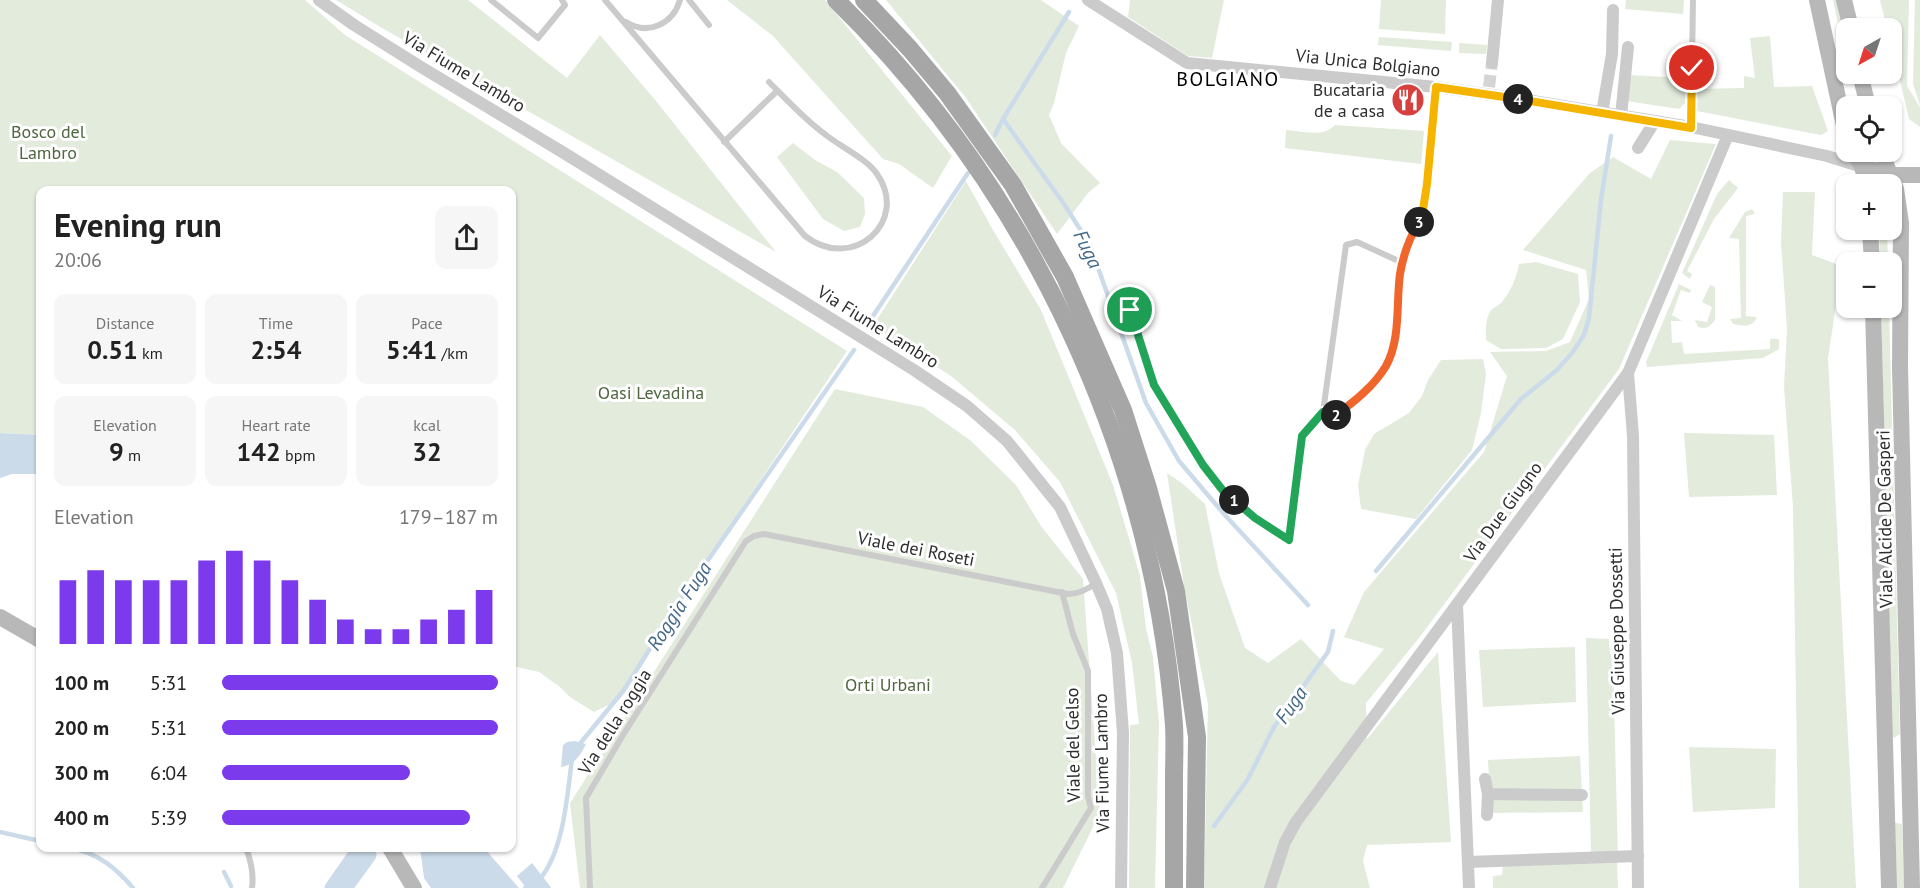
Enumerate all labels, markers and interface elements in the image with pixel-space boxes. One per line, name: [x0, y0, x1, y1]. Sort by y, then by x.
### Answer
north arrow: [1836, 18, 1902, 84]
map controls: [1836, 18, 1902, 318]
street label: Via Fiume Lambro: [398, 25, 530, 117]
pin: [1666, 42, 1717, 93]
street label: Via Unica Bolgiano: [1294, 43, 1442, 82]
icon: check: [1675, 51, 1708, 84]
district label: BOLGIANO: [1176, 66, 1280, 92]
place label: Bucataria de a casa: [1313, 78, 1385, 122]
restaurant icon: Bucataria de a casa: [1390, 82, 1426, 118]
pin: 4: [1503, 84, 1533, 114]
text: 4: [1513, 89, 1523, 109]
button: locate: [1836, 96, 1902, 162]
park label: Bosco del Lambro: [11, 120, 86, 164]
button: +: [1836, 174, 1902, 240]
text: Evening run: [54, 203, 222, 246]
button: share: [435, 206, 498, 269]
pin: 3: [1404, 207, 1434, 237]
text: 3: [1414, 212, 1424, 232]
water label: Fuga: [1068, 225, 1109, 273]
text: 20:06: [54, 247, 102, 273]
button: −: [1836, 252, 1902, 318]
street label: Via Fiume Lambro: [812, 279, 943, 373]
pin: [1104, 284, 1155, 335]
icon: arrive: [1113, 293, 1146, 326]
text: Distance: [96, 313, 154, 333]
text: Time: [259, 313, 293, 333]
text: Pace: [411, 313, 443, 333]
text: 0.51: [87, 333, 138, 366]
text: 2:54: [250, 333, 302, 366]
text: 5:41: [386, 333, 437, 366]
text: km: [138, 343, 163, 363]
text: /km: [437, 343, 468, 363]
park label: Oasi Levadina: [598, 381, 704, 404]
pin: 2: [1321, 400, 1351, 430]
text: 2: [1331, 405, 1341, 425]
text: Elevation: [93, 415, 157, 435]
text: Heart rate: [241, 415, 311, 435]
text: kcal: [413, 415, 441, 435]
street label: Viale Alcide De Gasperi: [1871, 430, 1898, 609]
text: 9: [109, 435, 124, 468]
text: 142: [237, 435, 281, 468]
text: 32: [412, 435, 442, 468]
text: m: [124, 445, 141, 465]
text: bpm: [281, 445, 315, 465]
street label: Via Due Giugno: [1458, 457, 1547, 567]
pin: 1: [1219, 485, 1249, 515]
text: 1: [1229, 490, 1239, 510]
text: Elevation: [54, 504, 134, 530]
text: 179–187 m: [399, 504, 498, 530]
street label: Viale dei Roseti: [855, 526, 977, 571]
street label: Via Giuseppe Dossetti: [1604, 547, 1629, 716]
water label: Roggia Fuga: [641, 556, 717, 655]
street label: Via della roggia: [572, 664, 656, 780]
text: 100 m: [54, 670, 109, 696]
text: 5:31: [150, 670, 187, 696]
park label: Orti Urbani: [845, 673, 931, 696]
water label: Fuga: [1269, 681, 1313, 729]
street label: Viale del Gelso: [1060, 687, 1085, 804]
street label: Via Fiume Lambro: [1089, 693, 1114, 834]
text: 200 m: [54, 715, 109, 741]
text: 5:31: [150, 715, 187, 741]
text: 300 m: [54, 760, 109, 786]
text: 6:04: [150, 760, 187, 786]
text: 400 m: [54, 805, 109, 831]
text: 5:39: [150, 805, 187, 831]

